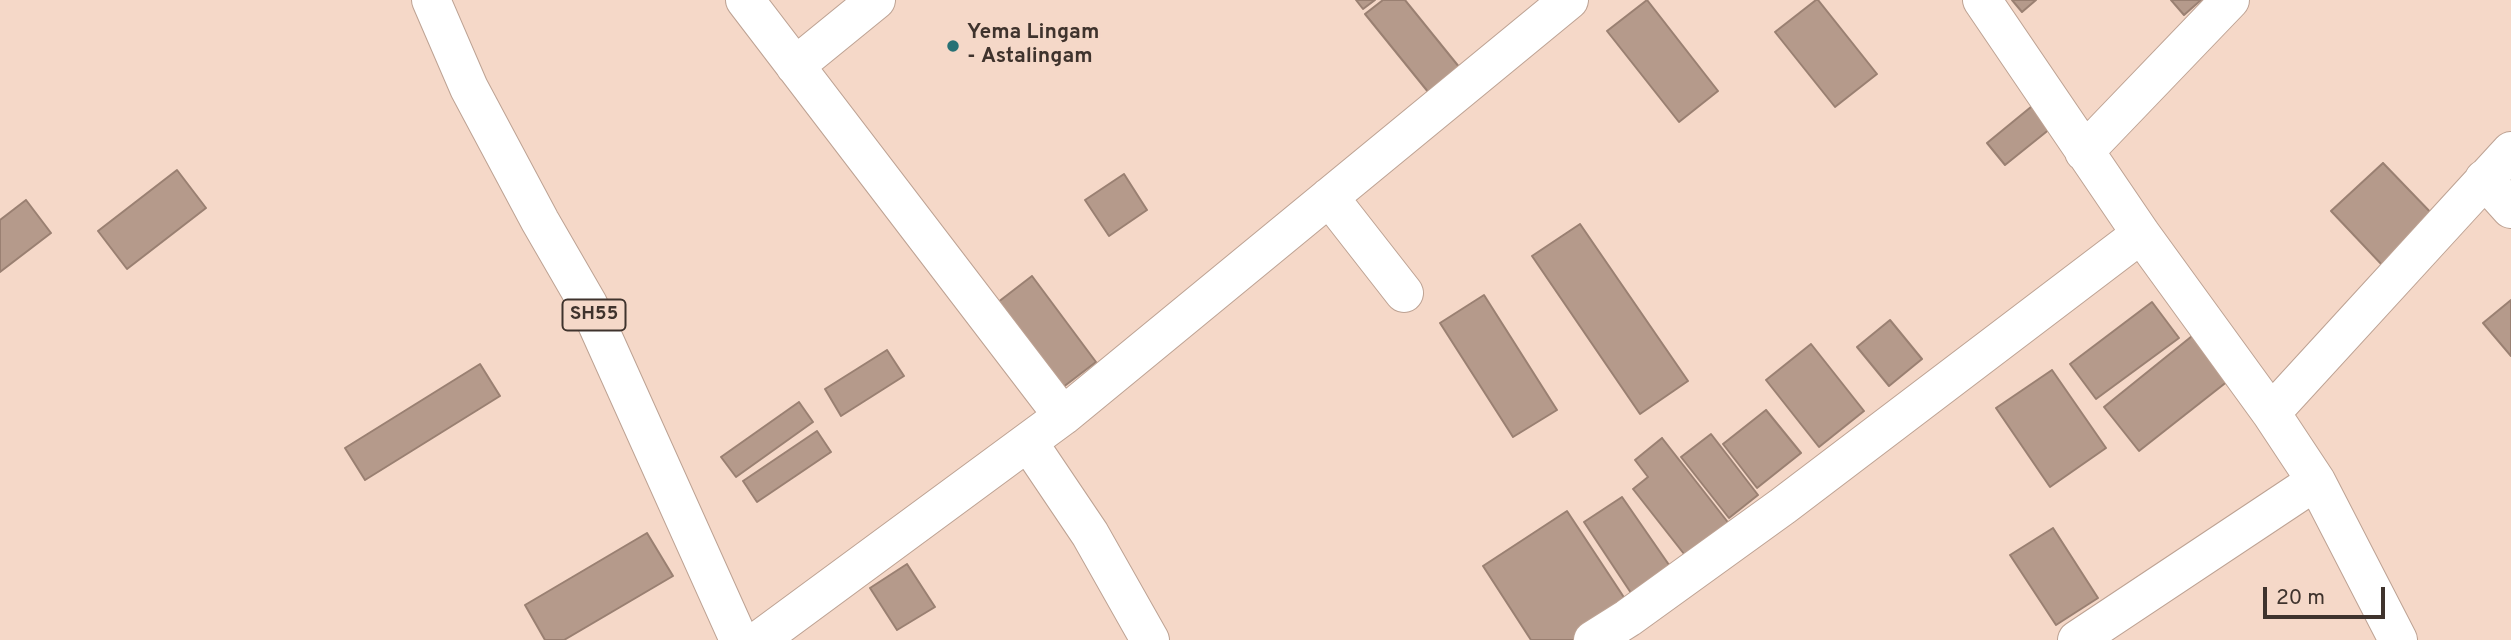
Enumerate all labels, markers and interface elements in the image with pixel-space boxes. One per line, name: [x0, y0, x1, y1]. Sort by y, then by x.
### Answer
place label: Yema Lingam - Astalingam: [967, 21, 1099, 71]
marker: Yema Lingam - Astalingam: [945, 38, 961, 54]
road number: SH55: [562, 300, 626, 330]
scale bar: [2266, 574, 2388, 618]
text: 20 m: [2276, 585, 2325, 612]

